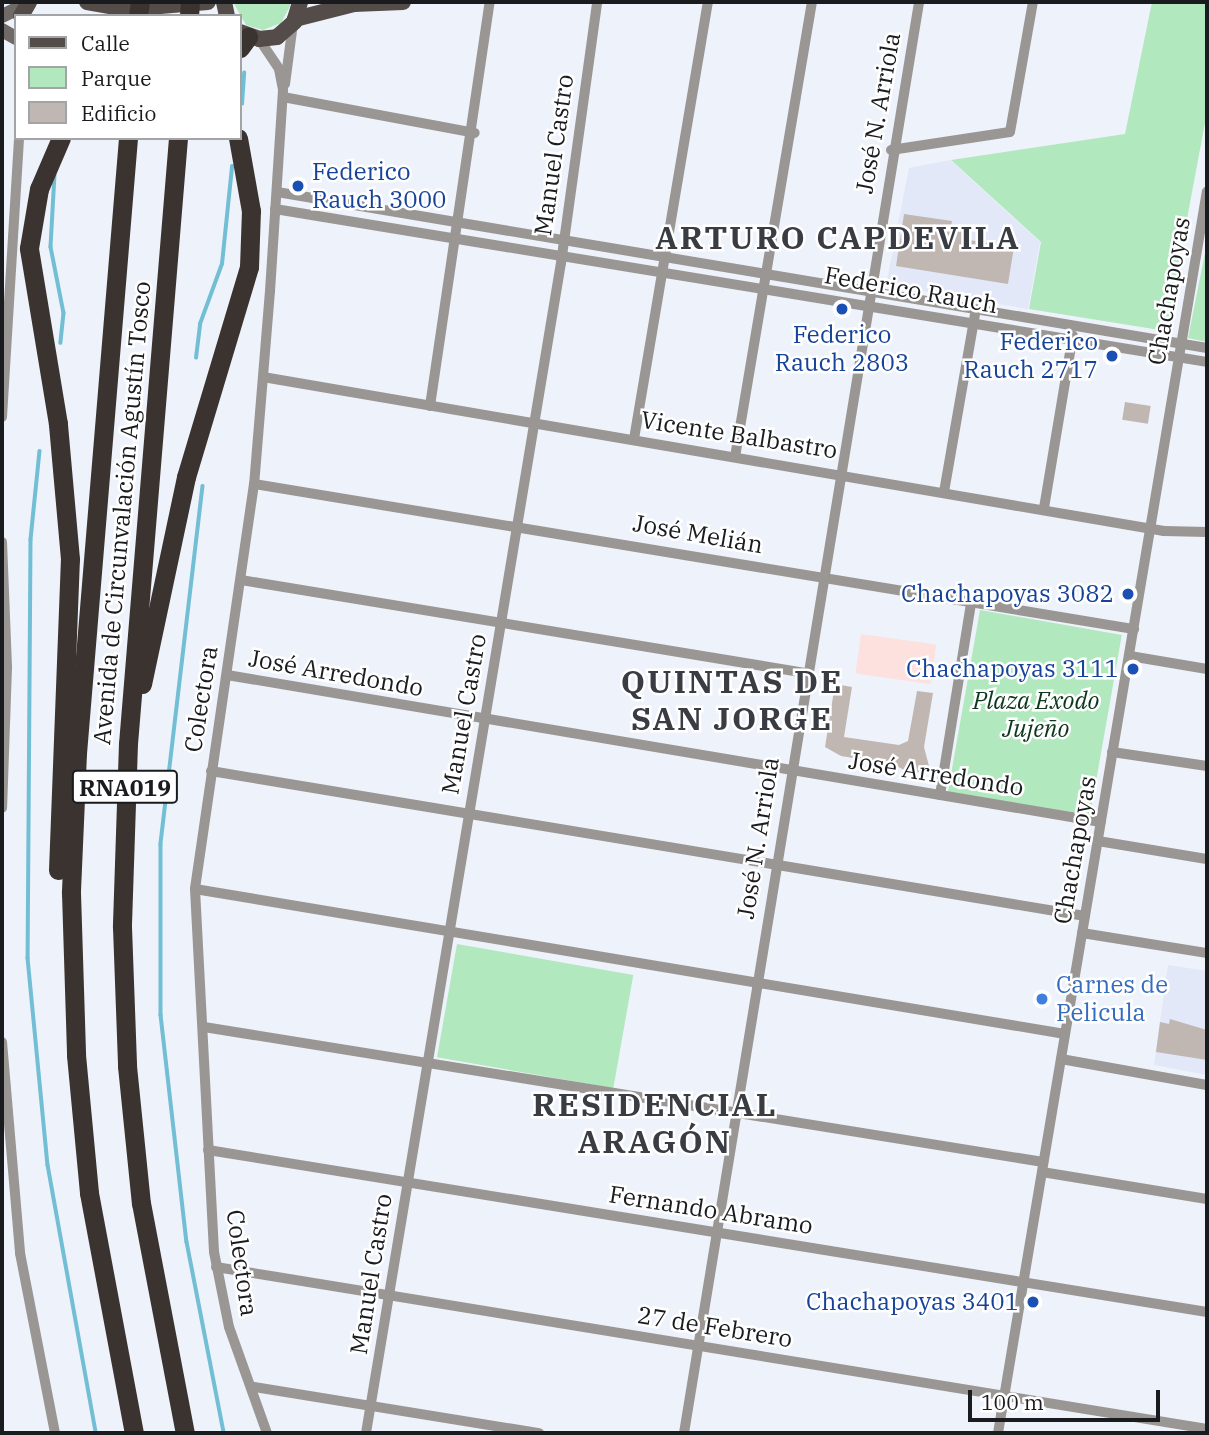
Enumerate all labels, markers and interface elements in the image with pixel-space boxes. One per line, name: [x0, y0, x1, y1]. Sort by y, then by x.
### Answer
legend: [14, 14, 242, 140]
text: Calle: [81, 29, 130, 57]
street label: José N. Arriola: [850, 30, 906, 196]
text: Parque: [81, 64, 151, 92]
street label: Manuel Castro: [528, 73, 580, 237]
text: Edificio: [81, 99, 156, 127]
place label: Federico Rauch 3000: [312, 158, 446, 214]
marker: Federico Rauch 3000: [290, 178, 306, 194]
street label: Chachapoyas: [1142, 215, 1196, 367]
district label: ARTURO CAPDEVILA: [657, 218, 1019, 256]
street label: Federico Rauch: [822, 261, 1000, 319]
street label: Avenida de Circunvalación Agustín Tosco: [87, 280, 157, 746]
marker: Federico Rauch 2803: [834, 301, 850, 317]
place label: Federico Rauch 2803: [775, 321, 909, 377]
place label: Federico Rauch 2717: [964, 328, 1098, 384]
marker: Federico Rauch 2717: [1104, 348, 1120, 364]
street label: Vicente Balbastro: [639, 405, 839, 465]
street label: José Melián: [631, 508, 765, 560]
place label: Chachapoyas 3082: [901, 580, 1114, 608]
marker: Chachapoyas 3082: [1120, 586, 1136, 602]
street label: Manuel Castro: [436, 631, 492, 797]
street label: José Arredondo: [246, 643, 426, 703]
street label: Colectora: [178, 644, 224, 754]
place label: Chachapoyas 3111: [906, 655, 1119, 683]
marker: Chachapoyas 3111: [1125, 661, 1141, 677]
district label: QUINTAS DE SAN JORGE: [622, 663, 842, 738]
park label: Plaza Exodo Jujeño: [973, 687, 1099, 743]
street label: José Arredondo: [846, 746, 1026, 802]
street label: José N. Arriola: [731, 755, 785, 921]
road number: RNA019: [71, 768, 179, 806]
street label: Chachapoyas: [1048, 774, 1102, 926]
place label: Carnes de Pelicula: [1056, 971, 1168, 1027]
marker: Carnes de Pelicula: [1034, 991, 1050, 1007]
district label: RESIDENCIAL ARAGÓN: [534, 1086, 776, 1161]
street label: Fernando Abramo: [607, 1180, 815, 1240]
street label: Manuel Castro: [344, 1192, 398, 1356]
street label: Colectora: [220, 1208, 264, 1318]
place label: Chachapoyas 3401: [806, 1288, 1019, 1316]
marker: Chachapoyas 3401: [1025, 1294, 1041, 1310]
street label: 27 de Febrero: [636, 1301, 794, 1353]
scale bar: [971, 1376, 1164, 1420]
text: 100 m: [981, 1388, 1044, 1416]

